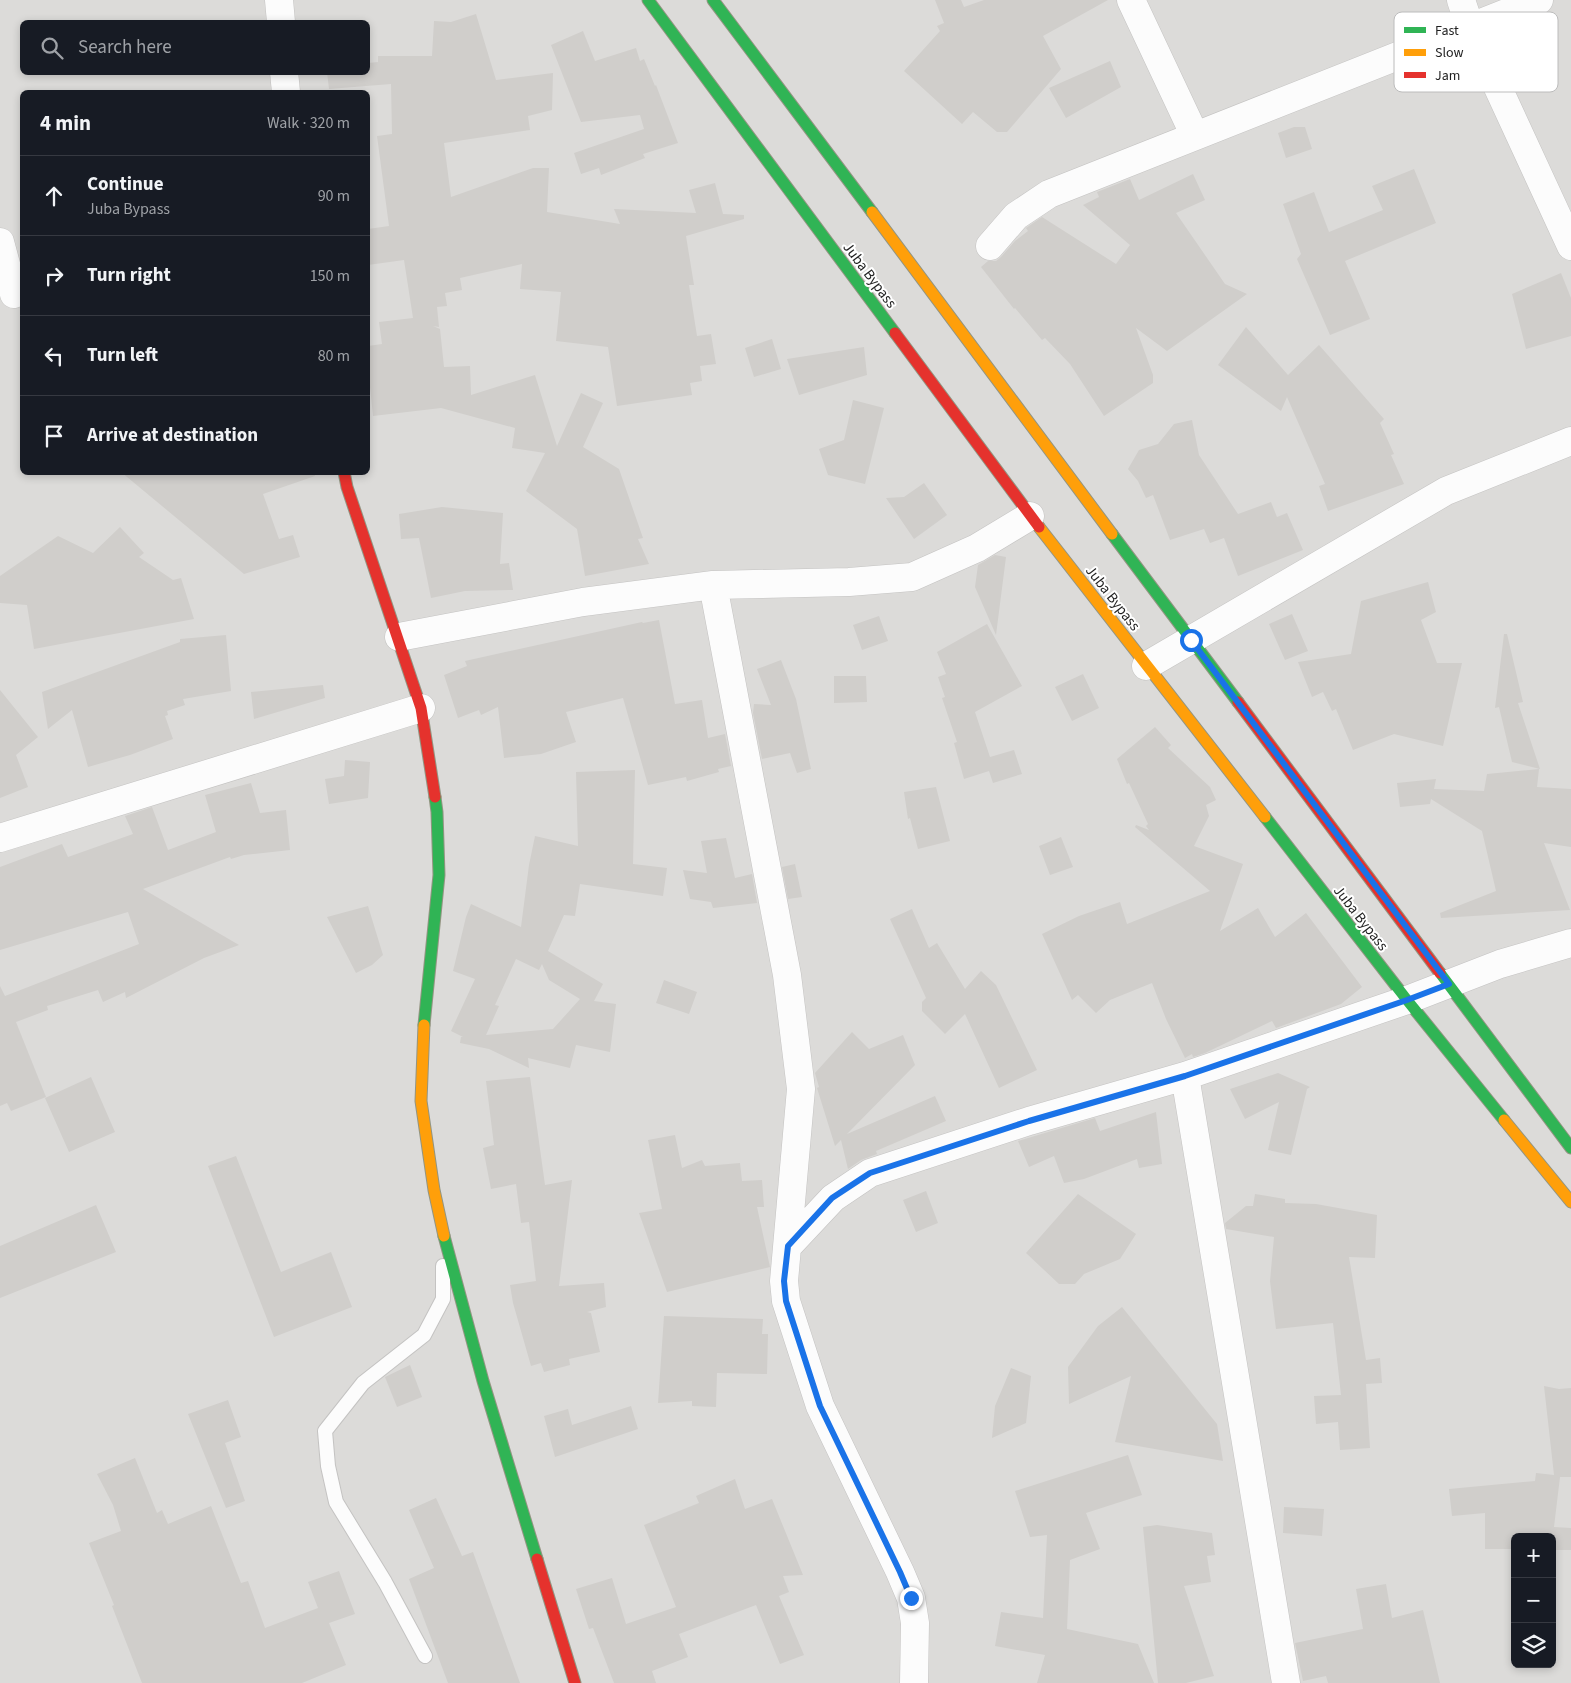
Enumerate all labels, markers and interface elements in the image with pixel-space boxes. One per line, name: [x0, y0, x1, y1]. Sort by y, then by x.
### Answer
legend: [1394, 12, 1558, 92]
search box: [20, 20, 370, 75]
text: Fast: [1435, 21, 1459, 41]
icon: search: [38, 34, 66, 62]
text: Search here: [78, 34, 172, 61]
text: Slow: [1435, 43, 1464, 63]
text: Jam: [1435, 66, 1460, 86]
text: 4 min: [40, 108, 91, 138]
text: Walk · 320 m: [267, 112, 350, 134]
text: Continue: [87, 171, 164, 198]
icon: ahead: [40, 182, 68, 210]
text: 90 m: [318, 185, 350, 207]
text: Juba Bypass: [87, 198, 170, 220]
street label: Juba Bypass: [838, 238, 901, 313]
icon: right: [40, 262, 68, 290]
text: Turn right: [87, 262, 171, 289]
text: 150 m: [310, 265, 350, 287]
icon: left: [40, 342, 68, 370]
text: Turn left: [87, 342, 158, 369]
text: 80 m: [318, 345, 350, 367]
icon: arrive: [40, 422, 68, 450]
text: Arrive at destination: [87, 422, 258, 449]
street label: Juba Bypass: [1080, 561, 1145, 635]
route start: [1180, 629, 1203, 652]
street label: Juba Bypass: [1328, 881, 1393, 955]
map controls: [1511, 1533, 1556, 1668]
button: +: [1511, 1533, 1556, 1578]
button: −: [1511, 1578, 1556, 1623]
route end: [900, 1587, 923, 1610]
button: layers: [1511, 1623, 1556, 1668]

